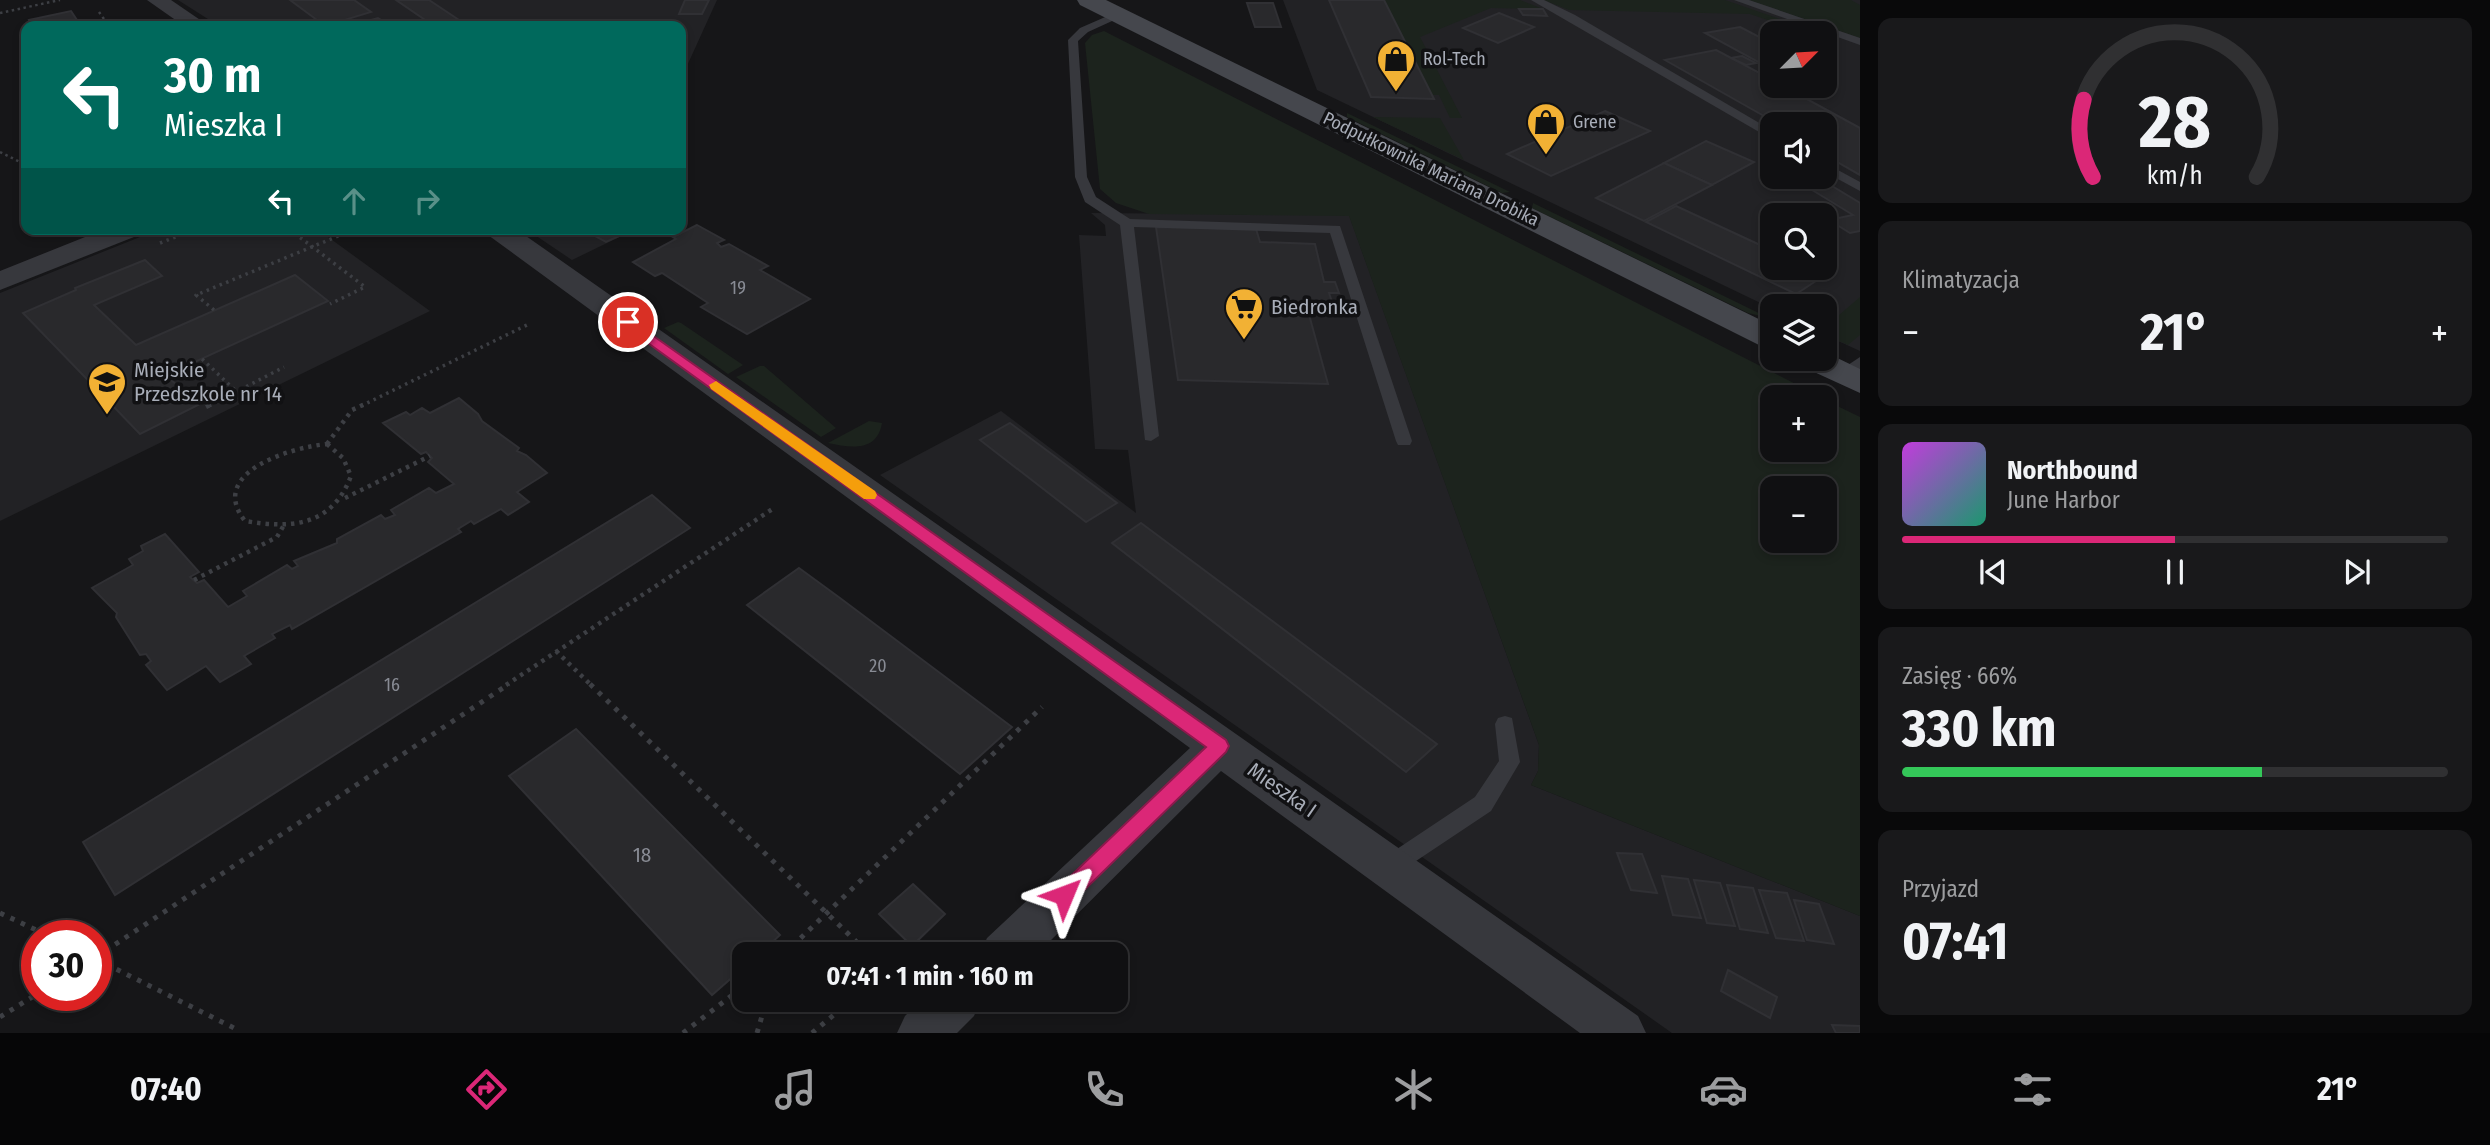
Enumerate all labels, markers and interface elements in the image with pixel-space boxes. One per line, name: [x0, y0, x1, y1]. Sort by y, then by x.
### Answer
north arrow: [1760, 21, 1838, 98]
map controls: [1760, 21, 1837, 553]
shop icon: Rol-Tech: [1375, 38, 1417, 93]
text: 30 m: [164, 46, 262, 105]
place label: Rol-Tech: [1423, 48, 1486, 70]
icon: left: [49, 49, 140, 140]
text: 28: [2138, 79, 2211, 166]
shop icon: Grene: [1525, 101, 1567, 156]
text: Mieszka I: [164, 106, 283, 144]
street label: Podpułkownika Mariana Drobika: [1319, 107, 1543, 231]
place label: Grene: [1573, 111, 1616, 133]
button: sound: [1760, 112, 1837, 189]
text: km/h: [2147, 160, 2203, 190]
icon: left: [262, 182, 300, 220]
icon: ahead: [335, 182, 373, 220]
icon: right: [408, 182, 446, 220]
button: search: [1760, 203, 1837, 280]
text: Klimatyzacja: [1902, 266, 2020, 294]
house number: 19: [730, 277, 746, 299]
supermarket icon: Biedronka: [1223, 286, 1265, 341]
pin: [598, 292, 658, 352]
place label: Biedronka: [1271, 294, 1358, 320]
button: layers: [1760, 294, 1837, 371]
text: 21°: [2140, 301, 2210, 364]
icon: arrive: [609, 303, 647, 341]
text: −: [1902, 310, 1919, 356]
text: +: [2431, 310, 2448, 356]
place label: Miejskie Przedszkole nr 14: [134, 357, 282, 407]
school or university icon: Miejskie Przedszkole nr 14: [86, 361, 128, 416]
button: +: [1760, 385, 1837, 462]
text: Northbound: [2007, 455, 2138, 486]
button: −: [1760, 476, 1837, 553]
text: June Harbor: [2007, 486, 2120, 514]
icon: previous: [1974, 553, 2012, 591]
icon: pause: [2156, 553, 2194, 591]
icon: next: [2338, 553, 2376, 591]
house number: 20: [869, 655, 887, 677]
text: Zasięg · 66%: [1902, 662, 2017, 690]
house number: 16: [384, 674, 400, 696]
text: 330 km: [1902, 697, 2057, 760]
street label: Mieszka I: [1243, 757, 1321, 823]
house number: 18: [633, 842, 651, 868]
position arrow: [1027, 858, 1101, 932]
text: Przyjazd: [1902, 875, 1979, 903]
text: 07:41: [1902, 910, 2009, 973]
speed limit sign: 30: [21, 920, 112, 1011]
text: 07:41 · 1 min · 160 m: [826, 961, 1034, 992]
icon: directions: [462, 1065, 511, 1114]
icon: music: [771, 1065, 820, 1114]
icon: phone: [1080, 1065, 1129, 1114]
icon: climate: [1389, 1065, 1438, 1114]
icon: car: [1699, 1065, 1748, 1114]
icon: filters: [2008, 1065, 2057, 1114]
text: 07:40: [130, 1070, 202, 1108]
text: 21°: [2317, 1070, 2360, 1108]

